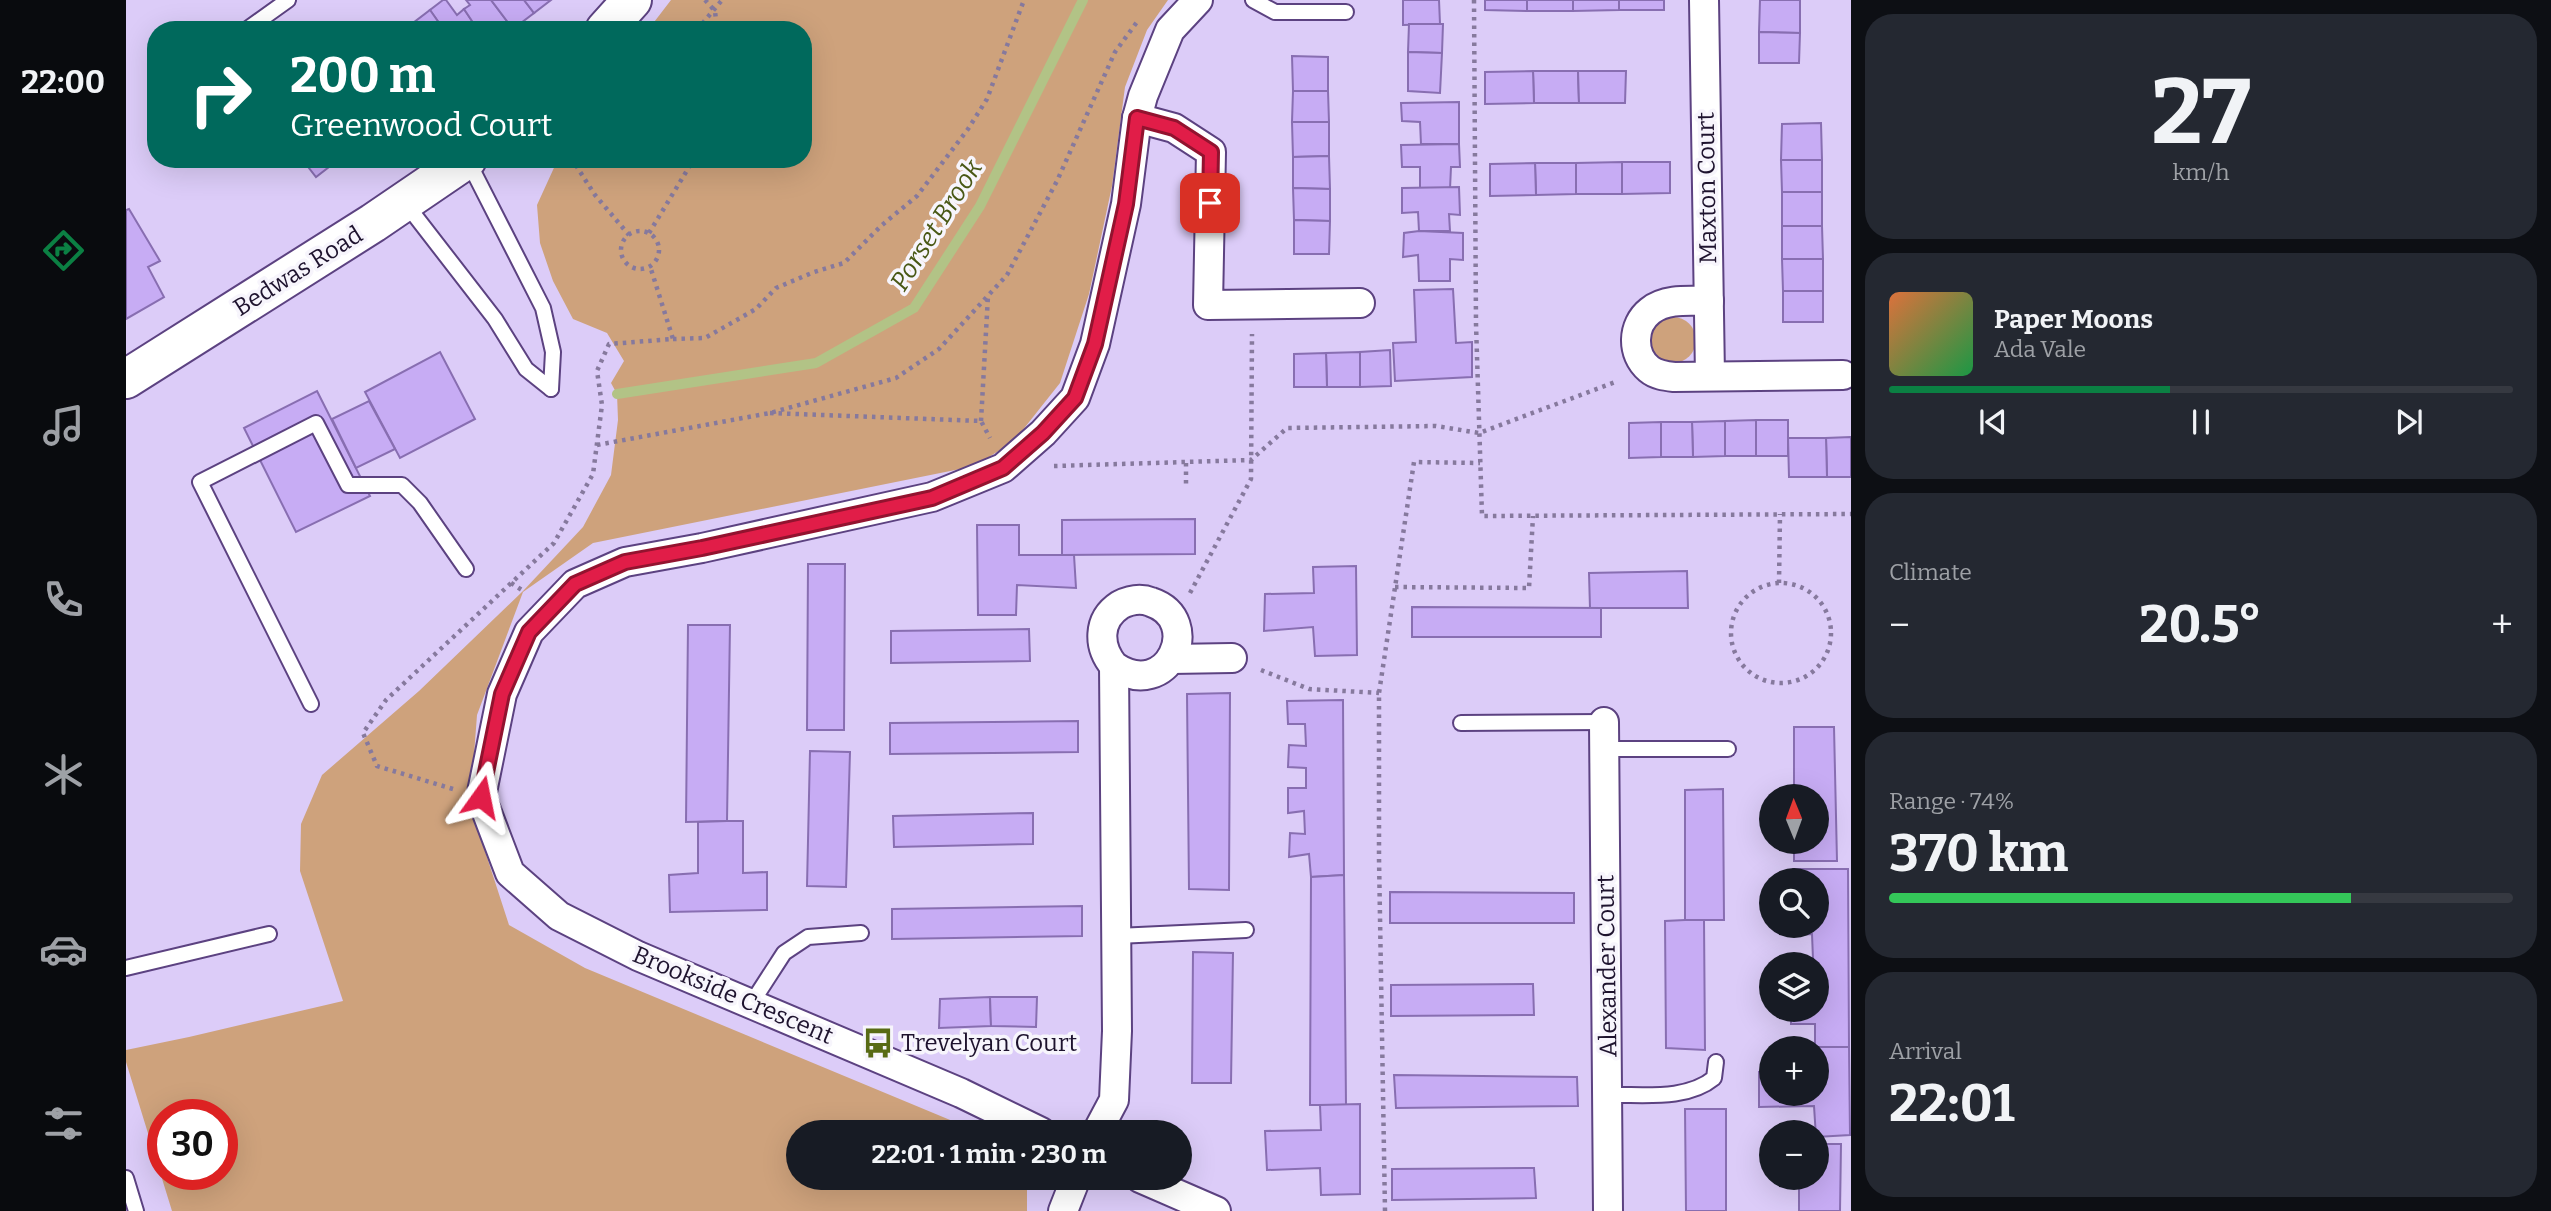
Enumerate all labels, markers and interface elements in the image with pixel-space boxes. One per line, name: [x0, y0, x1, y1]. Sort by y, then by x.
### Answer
text: 200 m: [290, 46, 435, 105]
icon: right: [175, 49, 266, 140]
text: 27: [2151, 58, 2251, 167]
text: 22:00: [21, 63, 105, 101]
text: Greenwood Court: [290, 106, 552, 144]
street label: Maxton Court: [1692, 111, 1722, 264]
water label: Porset Brook: [884, 153, 989, 296]
text: km/h: [2173, 158, 2229, 186]
pin: [1180, 173, 1240, 233]
icon: arrive: [1191, 184, 1229, 222]
street label: Bedwas Road: [228, 220, 368, 322]
icon: directions: [39, 226, 88, 275]
text: Paper Moons: [1994, 304, 2153, 335]
text: Ada Vale: [1994, 335, 2086, 363]
icon: music: [39, 401, 88, 450]
icon: previous: [1974, 403, 2012, 441]
icon: pause: [2182, 403, 2220, 441]
icon: next: [2390, 403, 2428, 441]
text: Climate: [1889, 558, 1972, 586]
icon: phone: [39, 575, 88, 624]
text: 20.5°: [2139, 593, 2262, 656]
text: −: [1889, 602, 1910, 648]
text: +: [2491, 602, 2513, 648]
icon: climate: [39, 750, 88, 799]
position arrow: [444, 760, 518, 834]
north arrow: [1759, 784, 1829, 854]
map controls: [1759, 784, 1829, 1190]
text: Range · 74%: [1889, 787, 2014, 815]
text: 370 km: [1889, 822, 2068, 885]
button: search: [1759, 868, 1829, 938]
street label: Alexander Court: [1591, 874, 1623, 1057]
icon: car: [39, 925, 88, 974]
street label: Brookside Crescent: [629, 940, 838, 1050]
button: layers: [1759, 952, 1829, 1022]
bus stop icon: Trevelyan Court: [861, 1026, 895, 1060]
place label: Trevelyan Court: [901, 1029, 1078, 1057]
button: +: [1759, 1036, 1829, 1106]
text: Arrival: [1889, 1037, 1962, 1065]
text: 22:01: [1889, 1072, 2015, 1135]
icon: filters: [39, 1099, 88, 1148]
speed limit sign: 30: [147, 1099, 238, 1190]
button: −: [1759, 1120, 1829, 1190]
text: 22:01 · 1 min · 230 m: [871, 1139, 1107, 1170]

